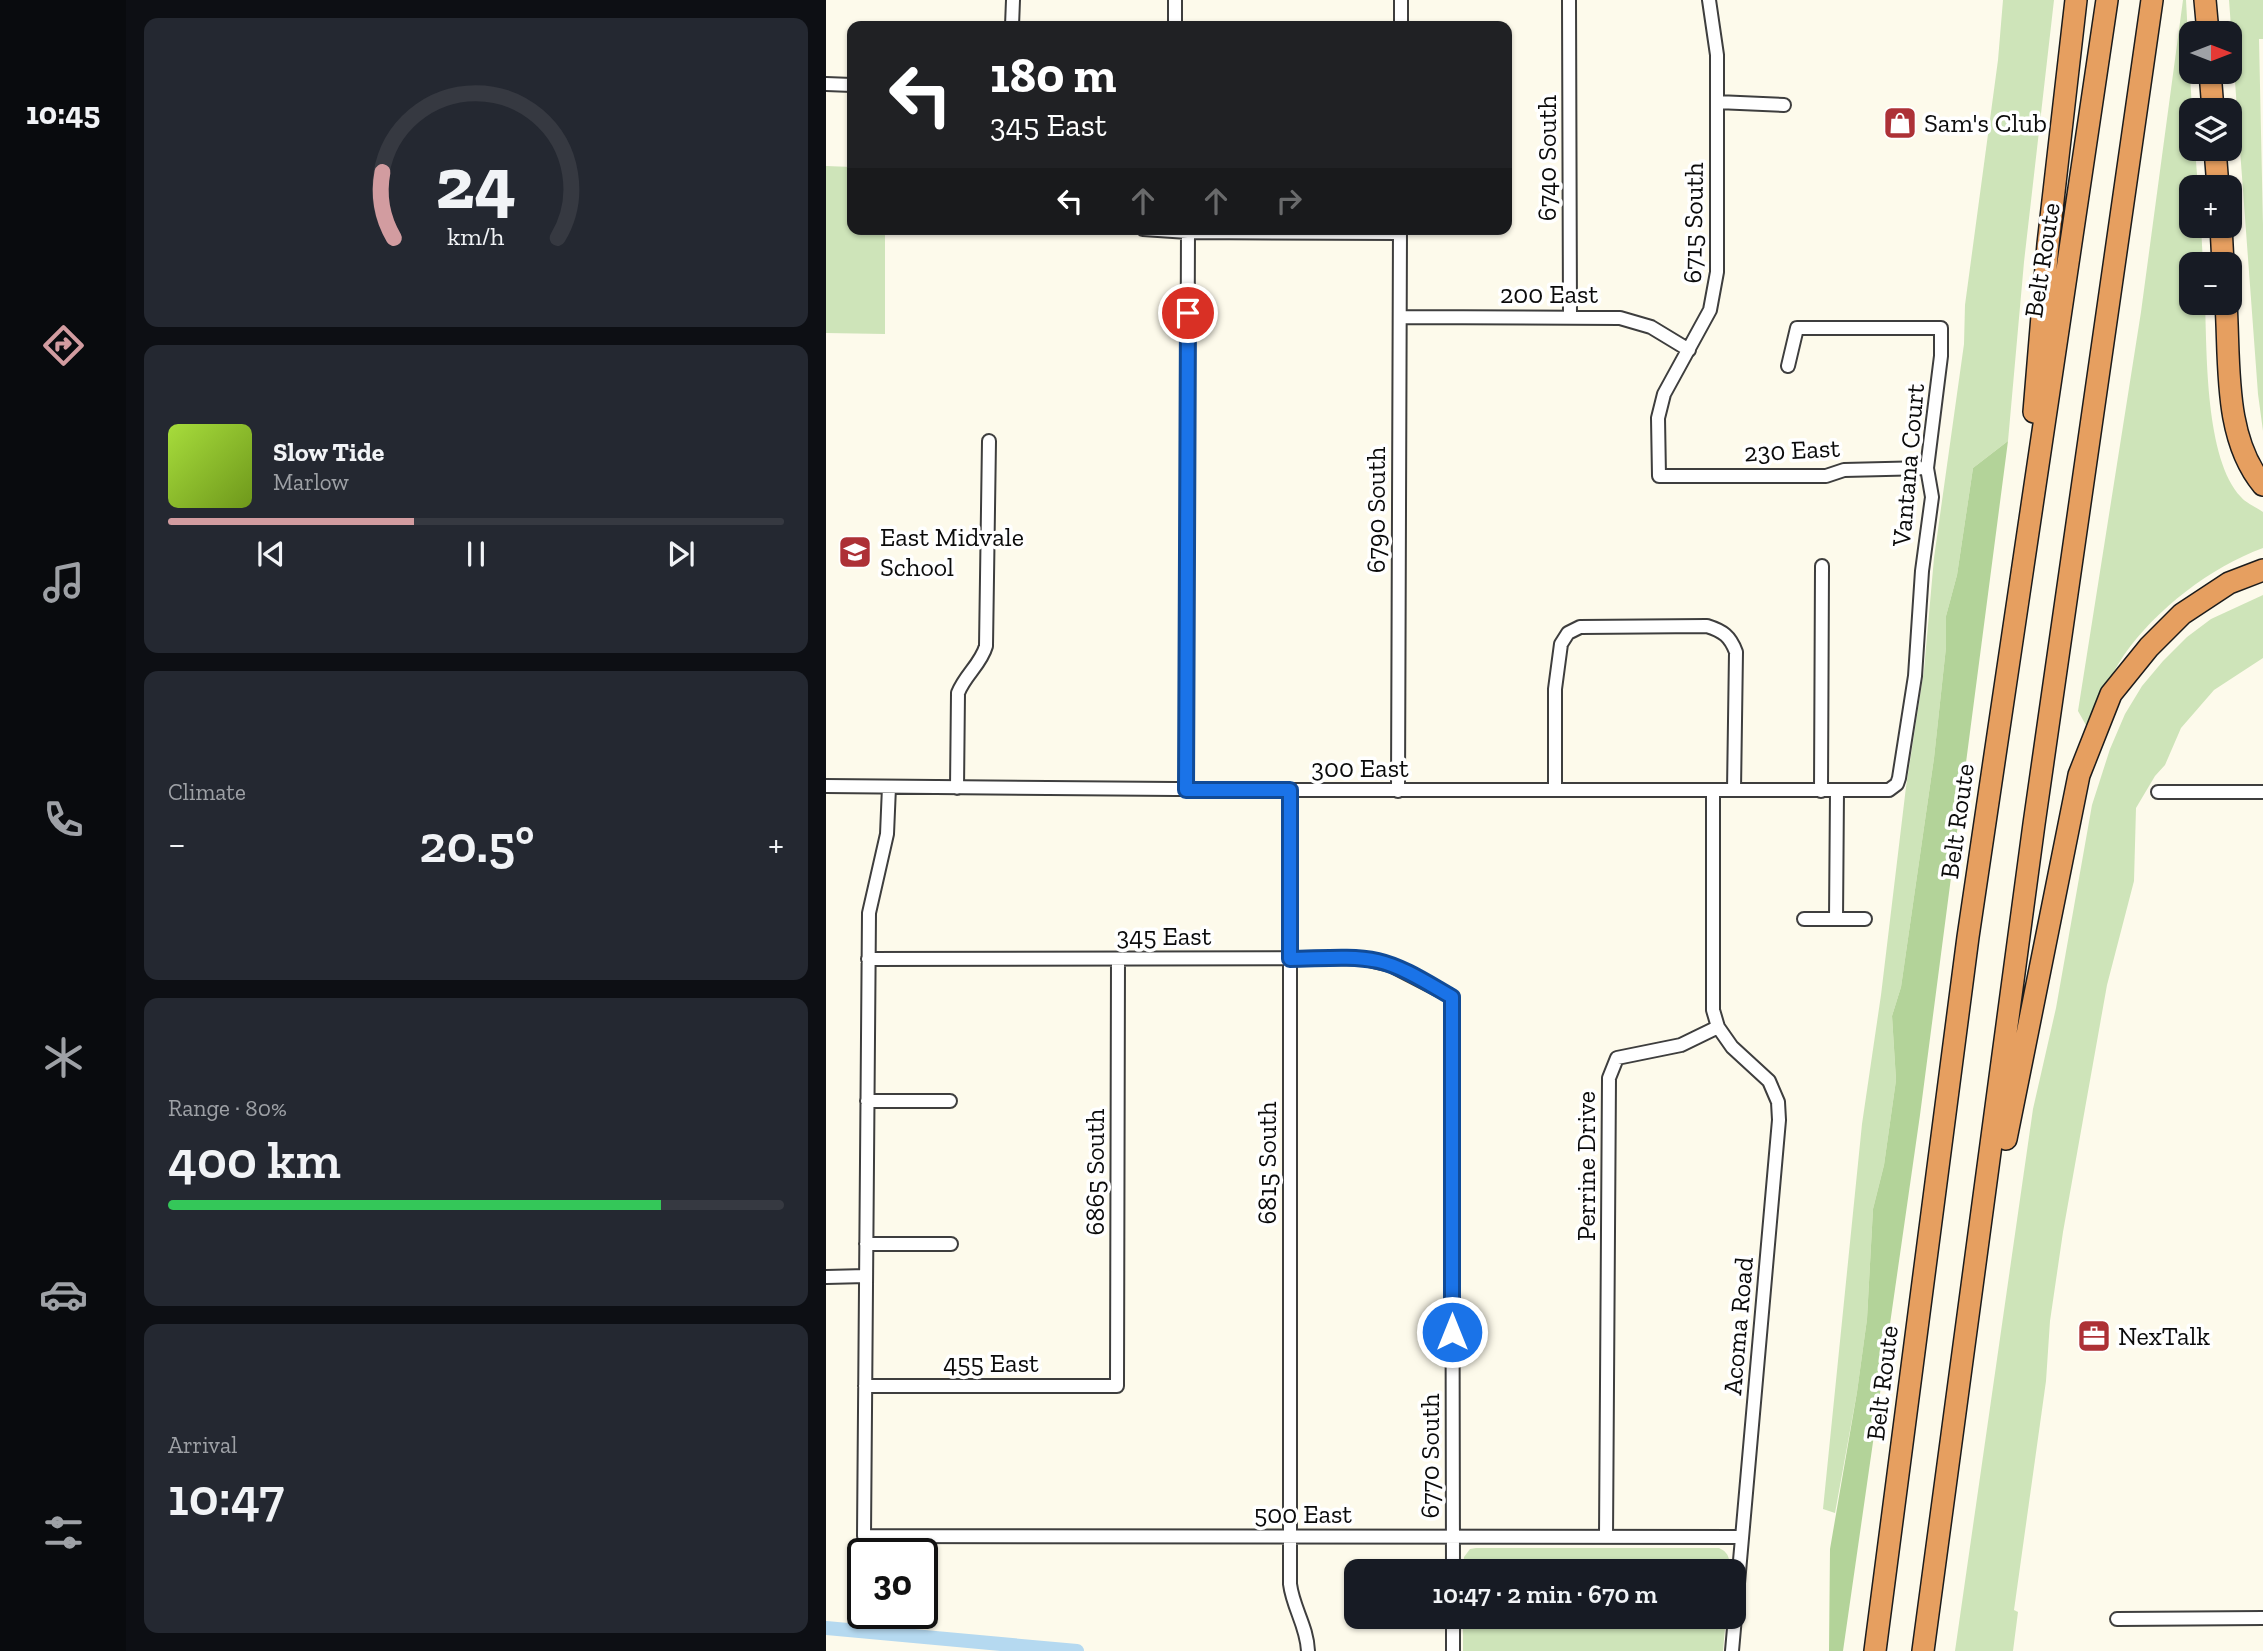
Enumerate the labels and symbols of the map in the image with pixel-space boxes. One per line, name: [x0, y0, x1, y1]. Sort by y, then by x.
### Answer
north arrow: [2179, 21, 2242, 84]
street label: 6740 South: [1531, 94, 1563, 221]
shop icon: Sam's Club: [1881, 104, 1919, 142]
place label: Sam's Club: [1924, 107, 2047, 139]
street label: 6715 South: [1676, 162, 1710, 284]
street label: Belt Route: [2017, 200, 2067, 320]
street label: 200 East: [1500, 278, 1598, 310]
pin: [1158, 283, 1218, 343]
street label: Vantana Court: [1885, 382, 1931, 549]
street label: 230 East: [1743, 431, 1841, 468]
street label: 6790 South: [1360, 446, 1392, 573]
place label: East Midvale School: [880, 521, 1024, 583]
school or university icon: East Midvale School: [836, 533, 874, 571]
street label: 300 East: [1311, 752, 1409, 784]
street label: Belt Route: [1933, 761, 1981, 881]
street label: 345 East: [1117, 920, 1212, 952]
street label: Perrine Drive: [1570, 1091, 1602, 1241]
street label: 6815 South: [1251, 1101, 1283, 1225]
street label: 6865 South: [1079, 1108, 1111, 1235]
street label: Acoma Road: [1716, 1256, 1760, 1396]
position arrow: [1415, 1295, 1489, 1369]
office icon: NexTalk: [2075, 1317, 2113, 1355]
place label: NexTalk: [2118, 1320, 2210, 1352]
street label: Belt Route: [1859, 1324, 1905, 1442]
street label: 455 East: [943, 1347, 1039, 1379]
street label: 6770 South: [1414, 1393, 1446, 1519]
street label: 500 East: [1254, 1498, 1352, 1530]
speed limit sign: 30: [847, 1538, 938, 1629]

